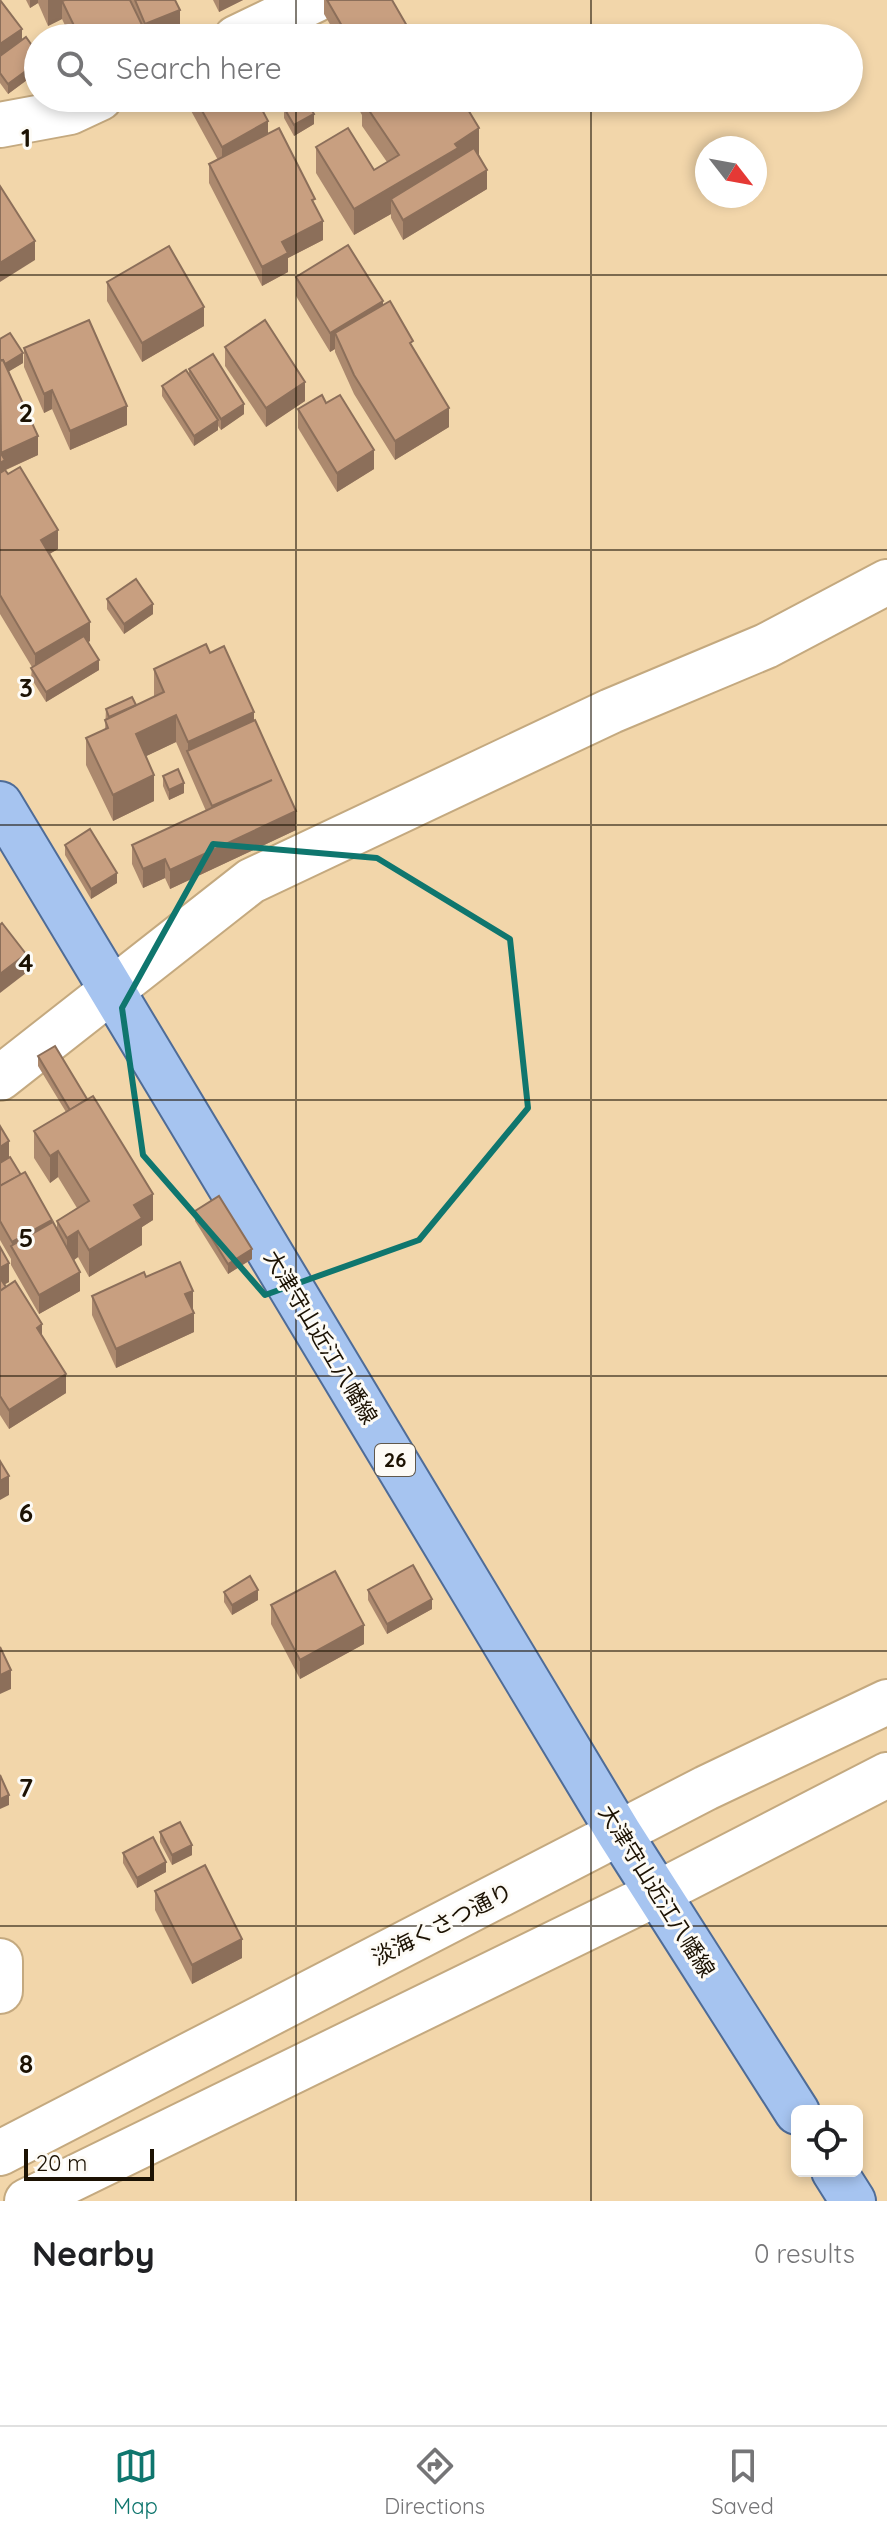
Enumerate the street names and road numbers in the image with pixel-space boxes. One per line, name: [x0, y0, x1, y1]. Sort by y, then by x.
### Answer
street label: 大津守山近江八幡線: [258, 1245, 384, 1429]
road number: 26: [375, 1444, 415, 1476]
street label: 大津守山近江八幡線: [593, 1800, 721, 1982]
street label: 淡海くさつ通り: [367, 1877, 517, 1971]

